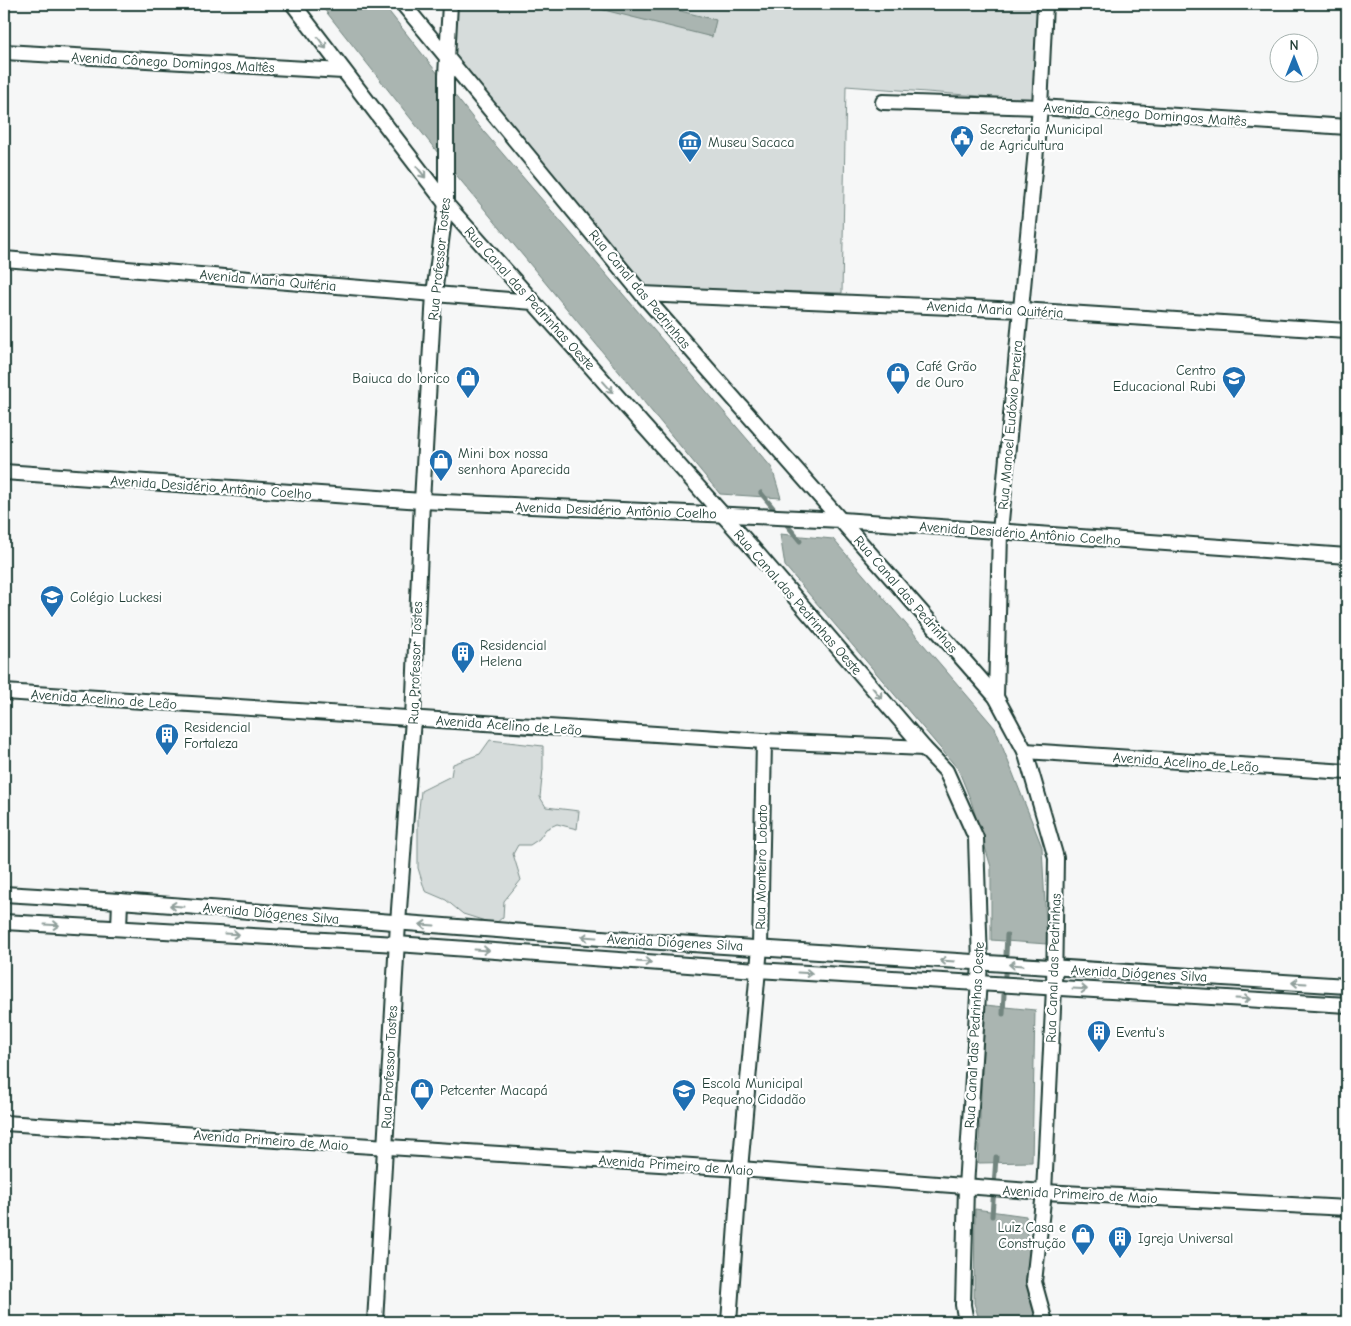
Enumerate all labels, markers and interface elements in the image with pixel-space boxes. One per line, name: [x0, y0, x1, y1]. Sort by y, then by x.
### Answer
north arrow: [1268, 32, 1318, 82]
one-way arrow: [317, 36, 327, 50]
text: N: [1289, 37, 1299, 54]
street label: Avenida Cônego Domingos Maltês: [71, 49, 275, 76]
street label: Avenida Cônego Domingos Maltês: [1043, 99, 1247, 130]
place label: Secretaria Municipal de Agricultura: [980, 121, 1103, 154]
public building icon: Secretaria Municipal de Agricultura: [949, 124, 975, 158]
museum icon: Museu Sacaca: [677, 129, 703, 163]
place label: Museu Sacaca: [708, 134, 794, 151]
one-way arrow: [416, 165, 426, 179]
street label: Rua Professor Tostes: [425, 197, 454, 321]
street label: Rua Canal das Pedrinhas Oeste: [461, 223, 598, 373]
street label: Rua Canal das Pedrinhas: [585, 226, 694, 352]
street label: Avenida Maria Quitéria: [199, 266, 337, 295]
street label: Avenida Maria Quitéria: [926, 297, 1064, 322]
street label: Rua Manoel Eudóxio Pereira: [995, 339, 1026, 511]
place label: Café Grão de Ouro: [916, 358, 977, 391]
shop icon: Café Grão de Ouro: [885, 361, 911, 395]
place label: Centro Educacional Rubi: [1113, 362, 1216, 395]
shop icon: Baiuca do lorico: [455, 365, 481, 399]
school or university icon: Centro Educacional Rubi: [1221, 365, 1247, 399]
place label: Baiuca do lorico: [352, 370, 450, 387]
one-way arrow: [602, 380, 614, 393]
place label: Mini box nossa senhora Aparecida: [458, 445, 570, 478]
shop icon: Mini box nossa senhora Aparecida: [428, 448, 454, 482]
street label: Avenida Desidério Antônio Coelho: [110, 472, 312, 503]
street label: Avenida Desidério Antônio Coelho: [515, 498, 717, 523]
street label: Avenida Desidério Antônio Coelho: [919, 518, 1121, 549]
street label: Rua Canal das Pedrinhas Oeste: [730, 526, 865, 678]
street label: Rua Canal das Pedrinhas: [850, 532, 961, 657]
school or university icon: Colégio Luckesi: [39, 584, 65, 618]
place label: Colégio Luckesi: [70, 589, 162, 606]
street label: Rua Professor Tostes: [405, 601, 426, 725]
place label: Residencial Helena: [480, 637, 547, 670]
building icon: Residencial Helena: [450, 640, 476, 674]
street label: Avenida Acelino de Leão: [30, 686, 178, 713]
one-way arrow: [871, 686, 882, 699]
street label: Avenida Acelino de Leão: [435, 712, 583, 739]
place label: Residencial Fortaleza: [184, 719, 251, 752]
building icon: Residencial Fortaleza: [154, 722, 180, 756]
street label: Avenida Acelino de Leão: [1112, 749, 1260, 776]
street label: Rua Monteiro Lobato: [752, 804, 771, 930]
street label: Rua Canal das Pedrinhas: [1042, 893, 1065, 1043]
street label: Avenida Diógenes Silva: [202, 899, 340, 928]
one-way arrow: [170, 901, 186, 910]
one-way arrow: [44, 920, 60, 929]
one-way arrow: [419, 921, 435, 930]
one-way arrow: [224, 929, 240, 938]
street label: Avenida Diógenes Silva: [606, 930, 744, 955]
one-way arrow: [581, 933, 597, 942]
street label: Rua Canal das Pedrinhas Oeste: [961, 941, 988, 1129]
one-way arrow: [473, 945, 489, 955]
one-way arrow: [940, 956, 956, 965]
one-way arrow: [635, 957, 651, 966]
one-way arrow: [1008, 961, 1024, 970]
street label: Avenida Diógenes Silva: [1070, 961, 1208, 986]
one-way arrow: [797, 968, 813, 977]
one-way arrow: [1291, 978, 1307, 988]
one-way arrow: [1072, 985, 1088, 994]
one-way arrow: [1234, 994, 1250, 1003]
street label: Rua Professor Tostes: [378, 1005, 401, 1129]
building icon: Eventu's: [1086, 1019, 1112, 1053]
place label: Eventu's: [1116, 1024, 1165, 1041]
place label: Escola Municipal Pequeno Cidadão: [702, 1075, 806, 1108]
shop icon: Petcenter Macapá: [409, 1077, 435, 1111]
school or university icon: Escola Municipal Pequeno Cidadão: [671, 1078, 697, 1112]
place label: Petcenter Macapá: [440, 1082, 548, 1099]
street label: Avenida Primeiro de Maio: [193, 1127, 349, 1154]
street label: Avenida Primeiro de Maio: [598, 1152, 754, 1179]
street label: Avenida Primeiro de Maio: [1002, 1182, 1158, 1207]
place label: Luiz Casa e Construção: [998, 1219, 1066, 1252]
shop icon: Luiz Casa e Construção: [1070, 1222, 1096, 1256]
building icon: Igreja Universal: [1107, 1225, 1133, 1259]
place label: Igreja Universal: [1138, 1230, 1233, 1247]

